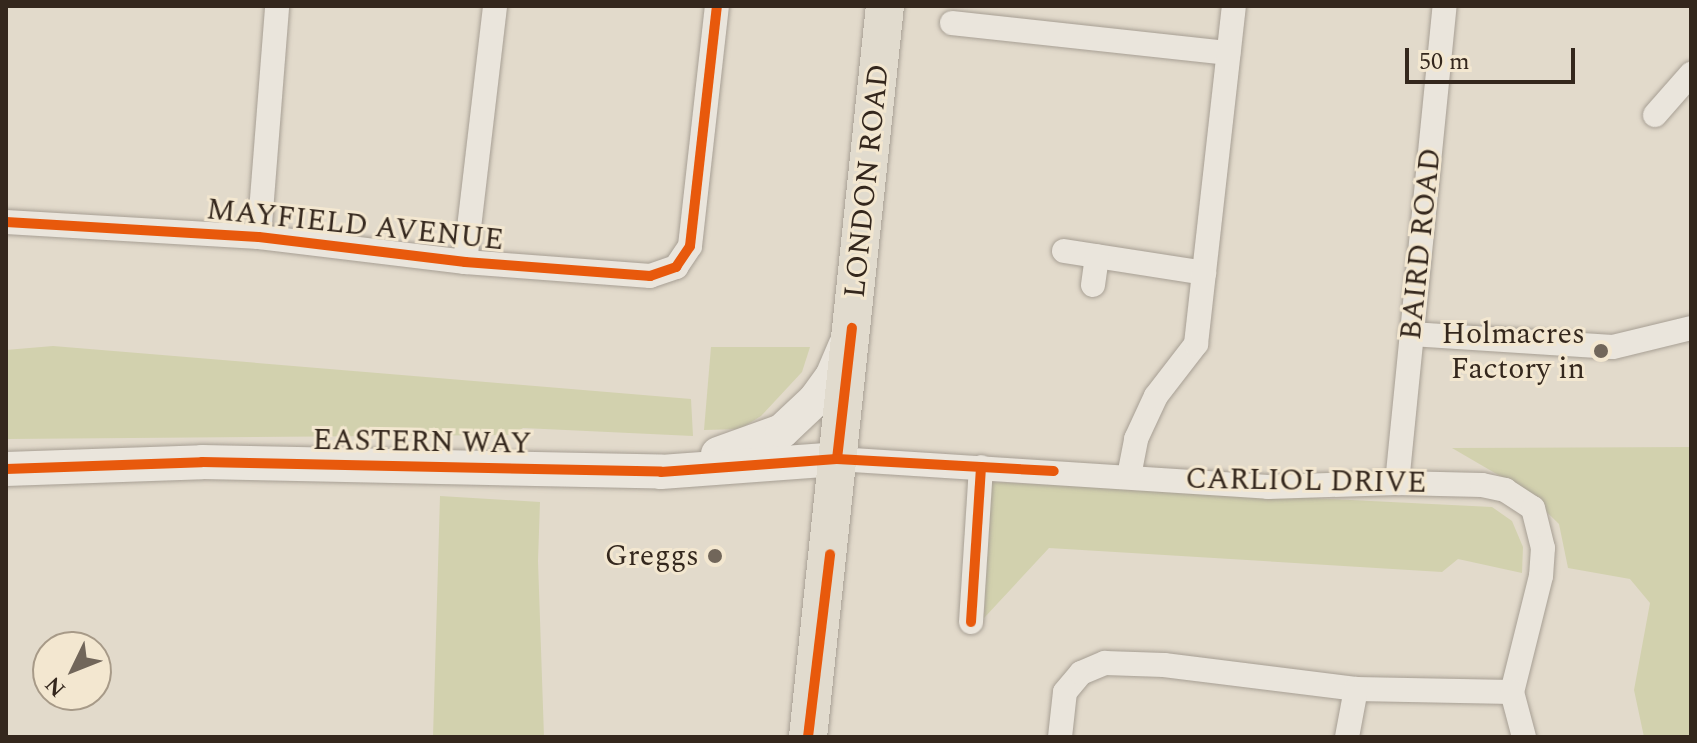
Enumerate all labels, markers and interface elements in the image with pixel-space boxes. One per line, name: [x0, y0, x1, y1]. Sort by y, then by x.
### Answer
scale bar: [1409, 32, 1579, 82]
text: 50 m: [1419, 44, 1470, 80]
street label: LONDON ROAD: [837, 62, 897, 300]
street label: BAIRD ROAD: [1393, 146, 1449, 342]
street label: MAYFIELD AVENUE: [205, 191, 505, 259]
place label: Holmacres Factory in: [1442, 316, 1585, 386]
marker: Holmacres Factory in: [1592, 342, 1610, 360]
street label: EASTERN WAY: [312, 422, 532, 462]
street label: CARLIOL DRIVE: [1185, 461, 1427, 501]
place label: Greggs: [605, 538, 699, 574]
marker: Greggs: [706, 547, 724, 565]
north arrow: [32, 631, 112, 711]
text: N: [37, 669, 74, 704]

